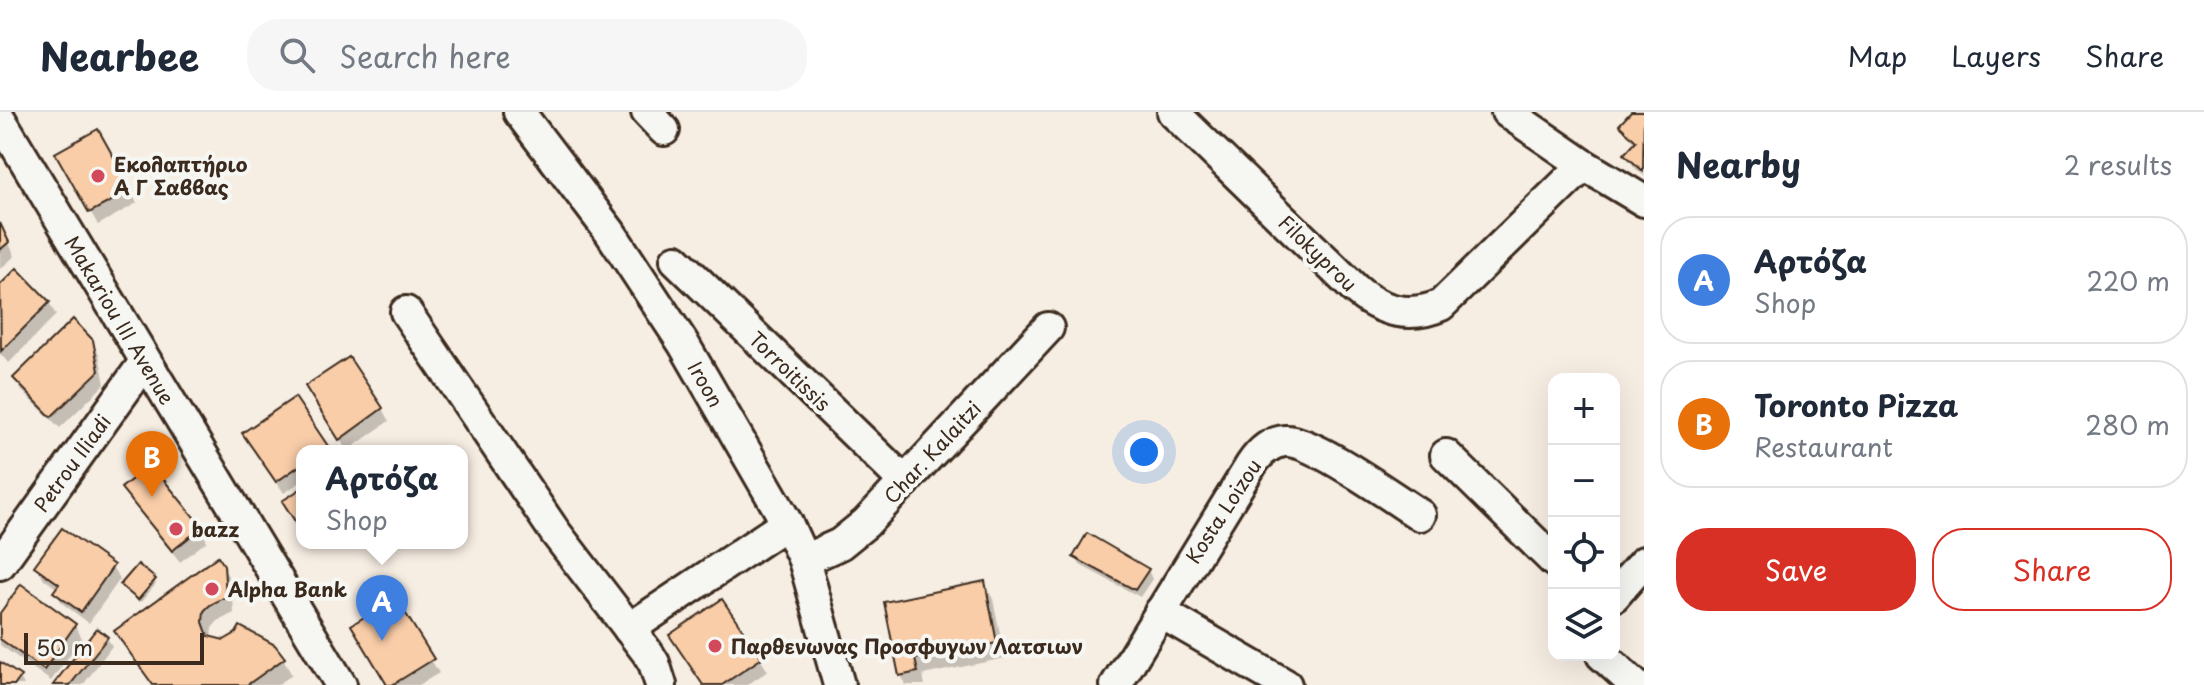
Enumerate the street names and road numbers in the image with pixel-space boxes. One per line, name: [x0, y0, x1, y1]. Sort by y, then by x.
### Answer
street label: Filokyprou: [1272, 208, 1364, 298]
street label: Makariou III Avenue: [58, 230, 182, 410]
street label: Torroitissis: [742, 324, 838, 418]
street label: Iroon: [681, 355, 731, 413]
street label: Char. Kalaitzi: [876, 394, 988, 510]
street label: Petrou Iliadi: [26, 408, 118, 518]
street label: Kosta Loizou: [1178, 453, 1268, 569]

